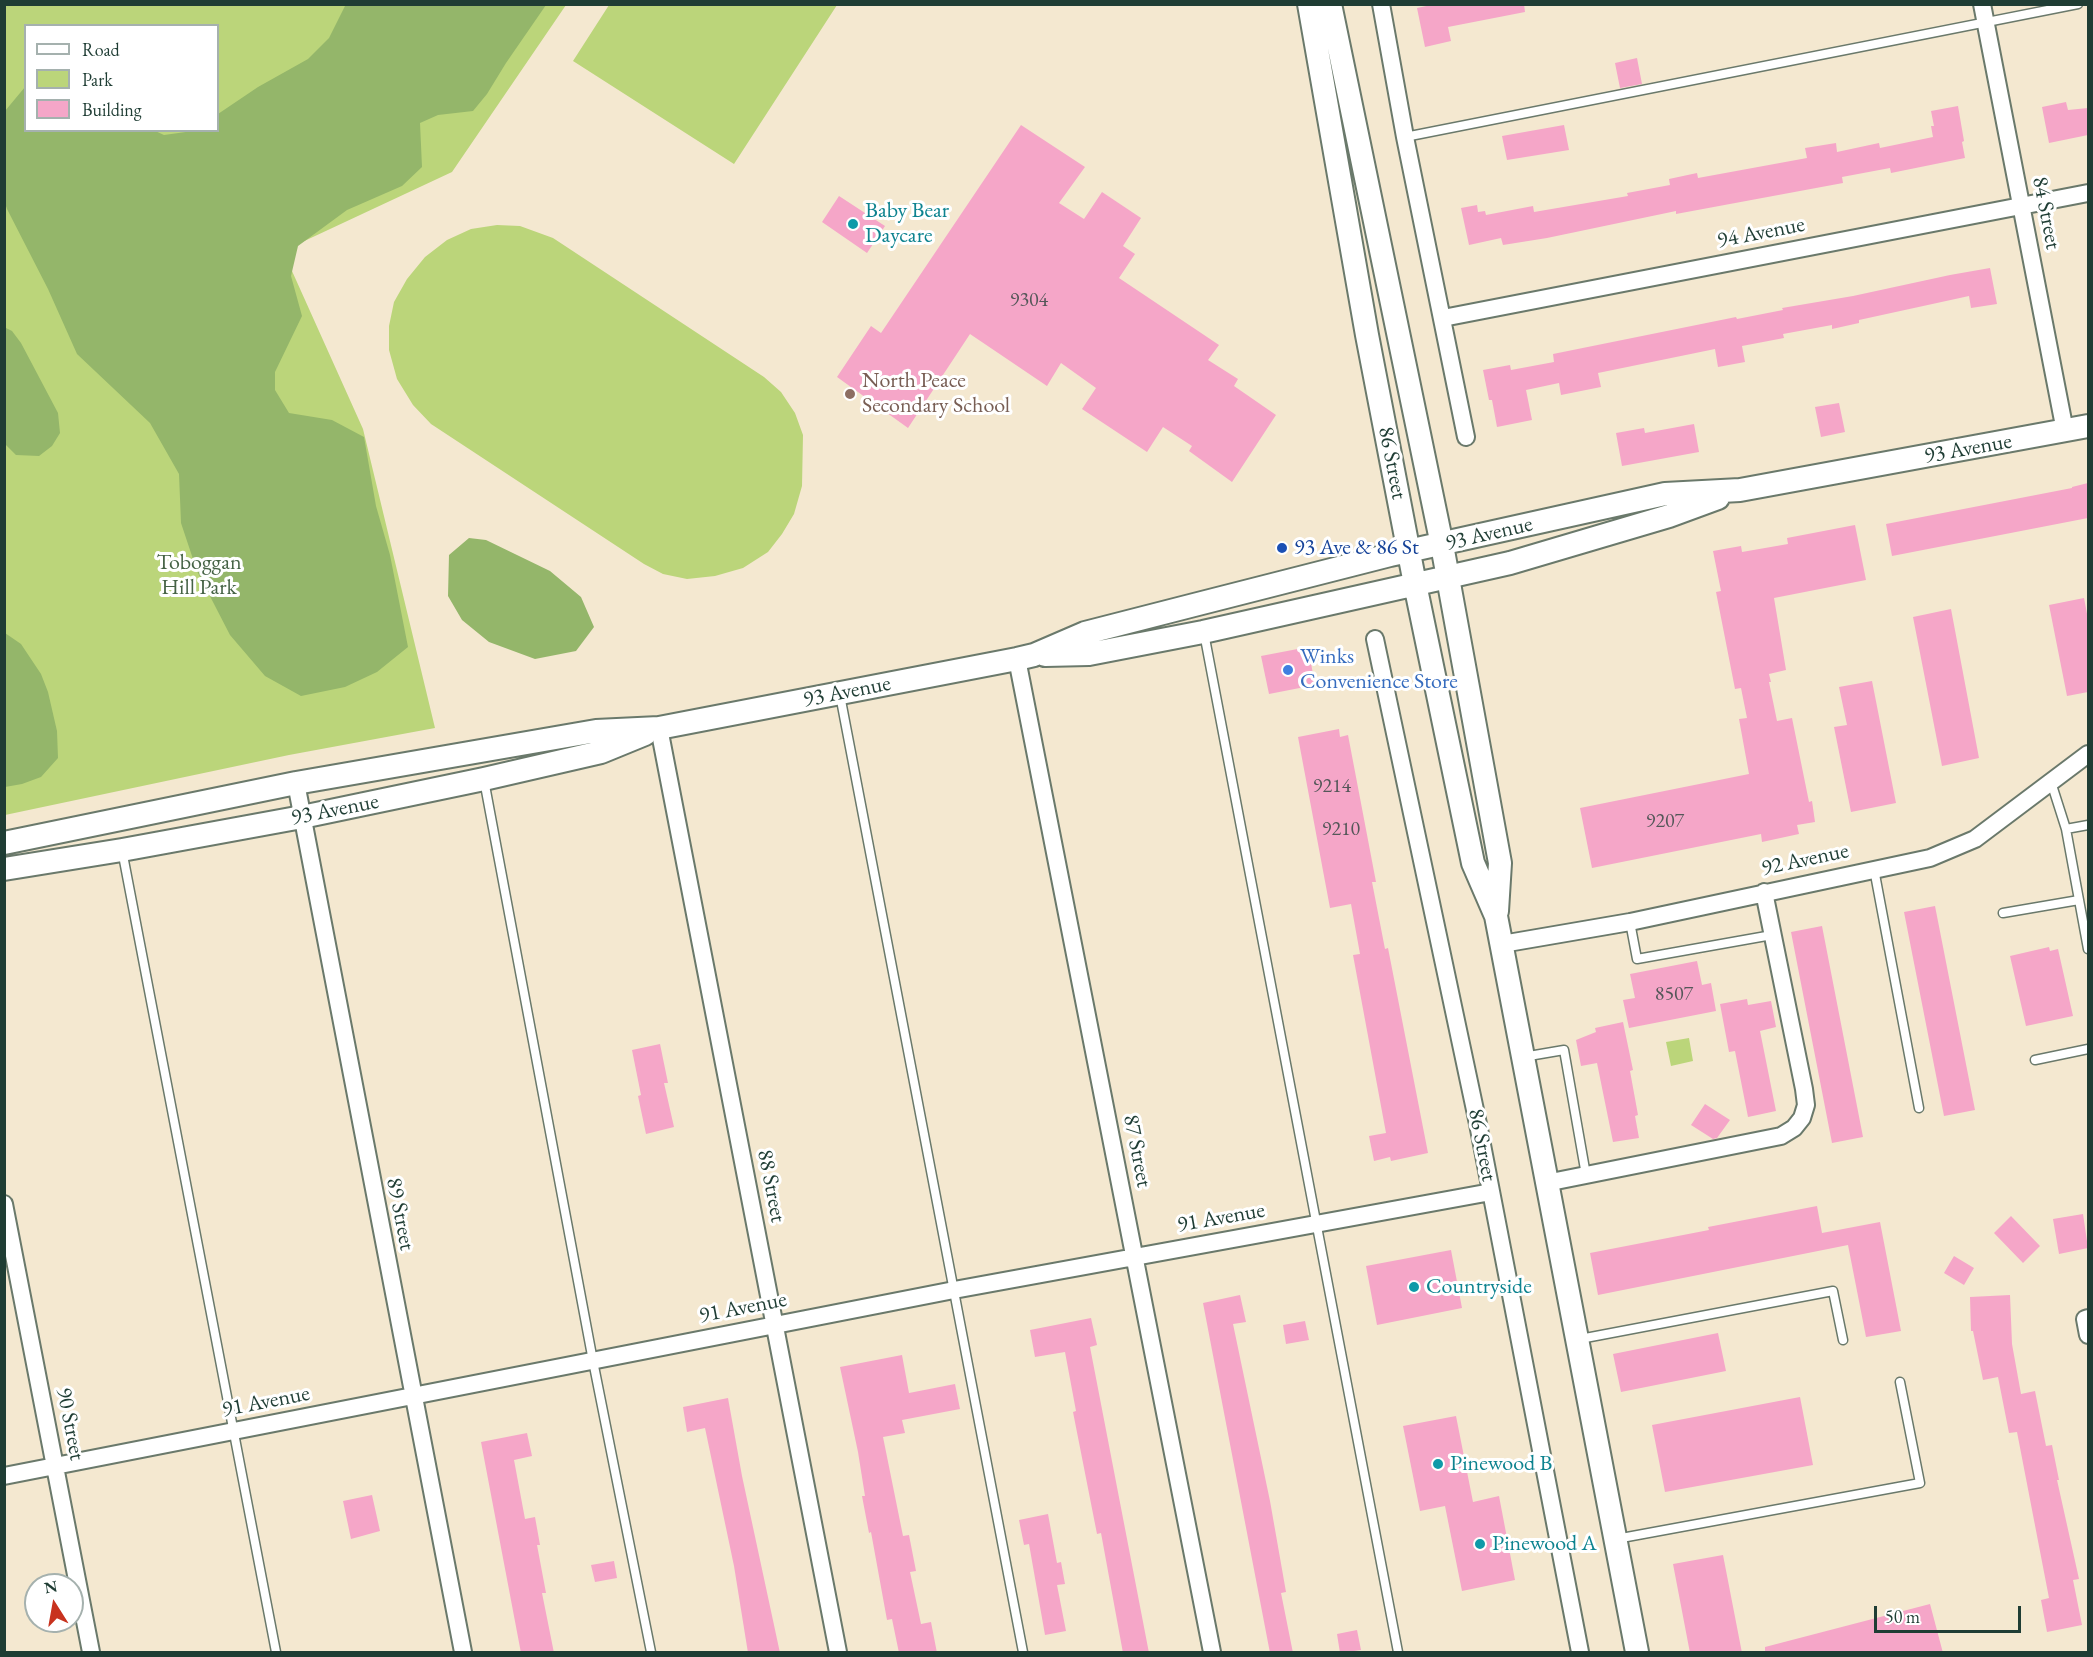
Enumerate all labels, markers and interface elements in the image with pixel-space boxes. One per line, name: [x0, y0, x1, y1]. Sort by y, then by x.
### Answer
legend: [24, 24, 219, 132]
text: Road: [82, 38, 120, 61]
text: Park: [82, 68, 113, 91]
text: Building: [82, 98, 142, 121]
street label: 84 Street: [2026, 174, 2066, 252]
place label: Baby Bear Daycare: [865, 198, 949, 249]
street label: 94 Avenue: [1715, 212, 1807, 254]
marker: Baby Bear Daycare: [846, 217, 860, 231]
house number: 9304: [1010, 289, 1048, 313]
place label: North Peace Secondary School: [862, 368, 1010, 420]
marker: North Peace Secondary School: [843, 387, 857, 401]
street label: 86 Street: [1372, 424, 1412, 502]
street label: 93 Avenue: [1922, 428, 2014, 470]
street label: 93 Avenue: [1443, 511, 1535, 557]
place label: 93 Ave & 86 St: [1294, 535, 1419, 561]
marker: 93 Ave & 86 St: [1275, 541, 1289, 555]
park label: Toboggan Hill Park: [156, 550, 242, 602]
place label: Winks Convenience Store: [1300, 644, 1458, 696]
marker: Winks Convenience Store: [1281, 663, 1295, 677]
street label: 93 Avenue: [801, 671, 893, 713]
house number: 9214: [1313, 775, 1351, 799]
street label: 93 Avenue: [289, 789, 381, 831]
house number: 9207: [1646, 810, 1684, 834]
house number: 9210: [1322, 818, 1360, 842]
street label: 92 Avenue: [1759, 838, 1851, 882]
house number: 8507: [1655, 983, 1693, 1007]
street label: 86 Street: [1462, 1106, 1502, 1184]
street label: 87 Street: [1117, 1112, 1157, 1190]
street label: 88 Street: [751, 1147, 791, 1225]
street label: 89 Street: [380, 1175, 420, 1253]
street label: 91 Avenue: [1175, 1197, 1267, 1239]
place label: Countryside: [1426, 1274, 1532, 1300]
marker: Countryside: [1407, 1280, 1421, 1294]
street label: 91 Avenue: [697, 1287, 789, 1329]
street label: 91 Avenue: [220, 1381, 312, 1423]
street label: 90 Street: [50, 1385, 90, 1463]
place label: Pinewood B: [1450, 1451, 1552, 1477]
marker: Pinewood B: [1431, 1457, 1445, 1471]
place label: Pinewood A: [1492, 1531, 1597, 1557]
marker: Pinewood A: [1473, 1537, 1487, 1551]
north arrow: [24, 1573, 84, 1633]
text: N: [42, 1575, 59, 1598]
scale bar: [1877, 1594, 2024, 1632]
text: 50 m: [1885, 1605, 1920, 1628]

